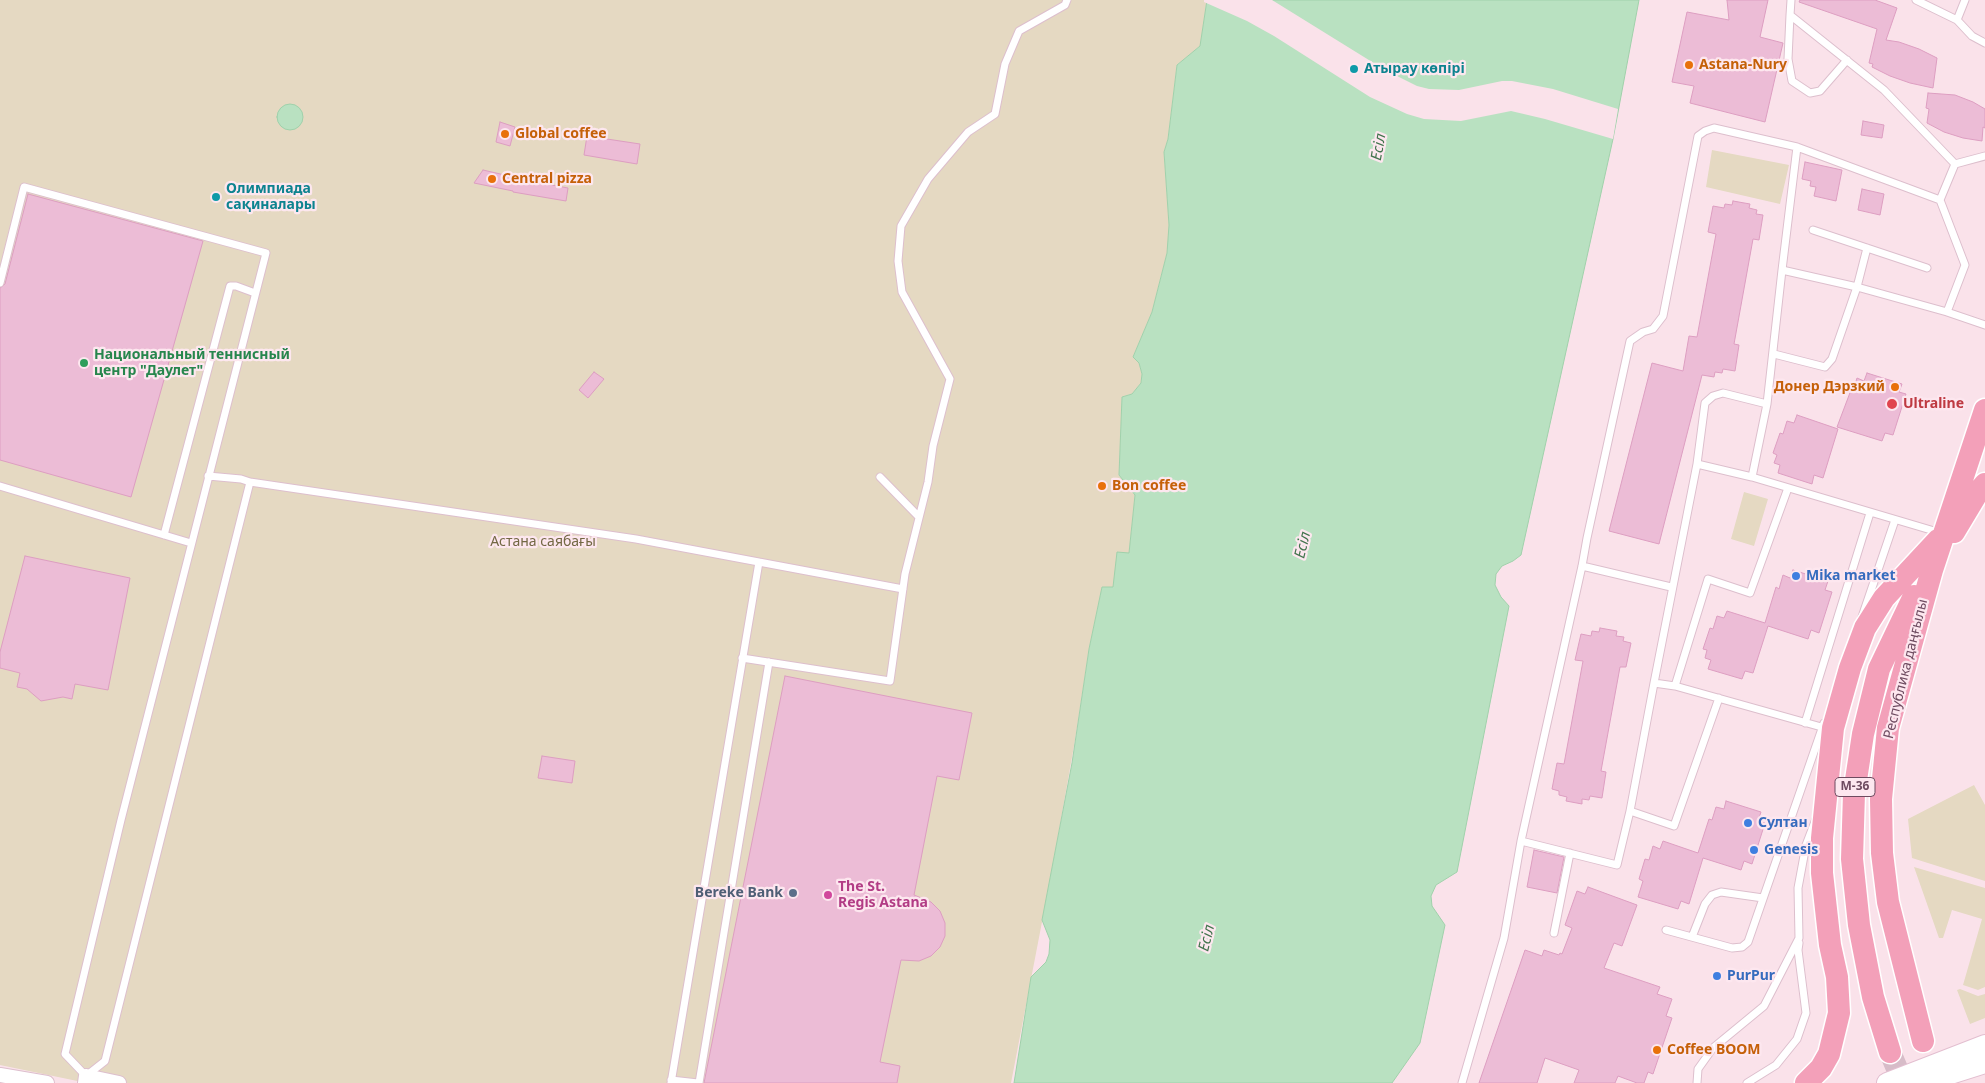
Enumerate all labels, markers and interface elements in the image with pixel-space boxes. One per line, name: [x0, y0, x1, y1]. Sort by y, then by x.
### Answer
place label: Astana-Nury: [1699, 57, 1787, 73]
marker: Astana-Nury: [1683, 59, 1695, 71]
place label: Атырау көпірі: [1364, 61, 1465, 77]
marker: Атырау көпірі: [1348, 63, 1360, 75]
place label: Global coffee: [515, 126, 607, 142]
marker: Global coffee: [499, 128, 511, 140]
water label: Есіл: [1368, 132, 1390, 162]
place label: Central pizza: [502, 171, 592, 187]
marker: Central pizza: [486, 173, 498, 185]
place label: Олимпиада сақиналары: [226, 181, 316, 213]
marker: Олимпиада сақиналары: [210, 191, 222, 203]
place label: Национальный теннисный центр "Даулет": [94, 347, 290, 380]
marker: Национальный теннисный центр "Даулет": [78, 357, 90, 369]
place label: Донер Дэрзкий: [1774, 379, 1885, 395]
marker: Донер Дэрзкий: [1889, 381, 1901, 393]
place label: Ultraline: [1903, 396, 1964, 412]
marker: Ultraline: [1885, 397, 1899, 411]
place label: Bon coffee: [1112, 478, 1186, 494]
marker: Bon coffee: [1096, 480, 1108, 492]
water label: Есіл: [1291, 530, 1315, 560]
park label: Астана саябағы: [490, 534, 596, 550]
place label: Mika market: [1806, 568, 1896, 584]
marker: Mika market: [1790, 570, 1802, 582]
street label: Республика даңғылы: [1881, 597, 1931, 741]
road number: M-36: [1835, 778, 1875, 796]
place label: Султан: [1758, 815, 1808, 831]
marker: Султан: [1742, 817, 1754, 829]
place label: Genesis: [1764, 842, 1818, 858]
marker: Genesis: [1748, 844, 1760, 856]
place label: The St. Regis Astana: [838, 879, 928, 912]
place label: Bereke Bank: [695, 885, 783, 901]
marker: Bereke Bank: [787, 887, 799, 899]
marker: The St. Regis Astana: [822, 889, 834, 901]
water label: Есіл: [1195, 923, 1219, 953]
place label: PurPur: [1727, 968, 1775, 984]
marker: PurPur: [1711, 970, 1723, 982]
place label: Coffee BOOM: [1667, 1042, 1761, 1058]
marker: Coffee BOOM: [1651, 1044, 1663, 1056]

